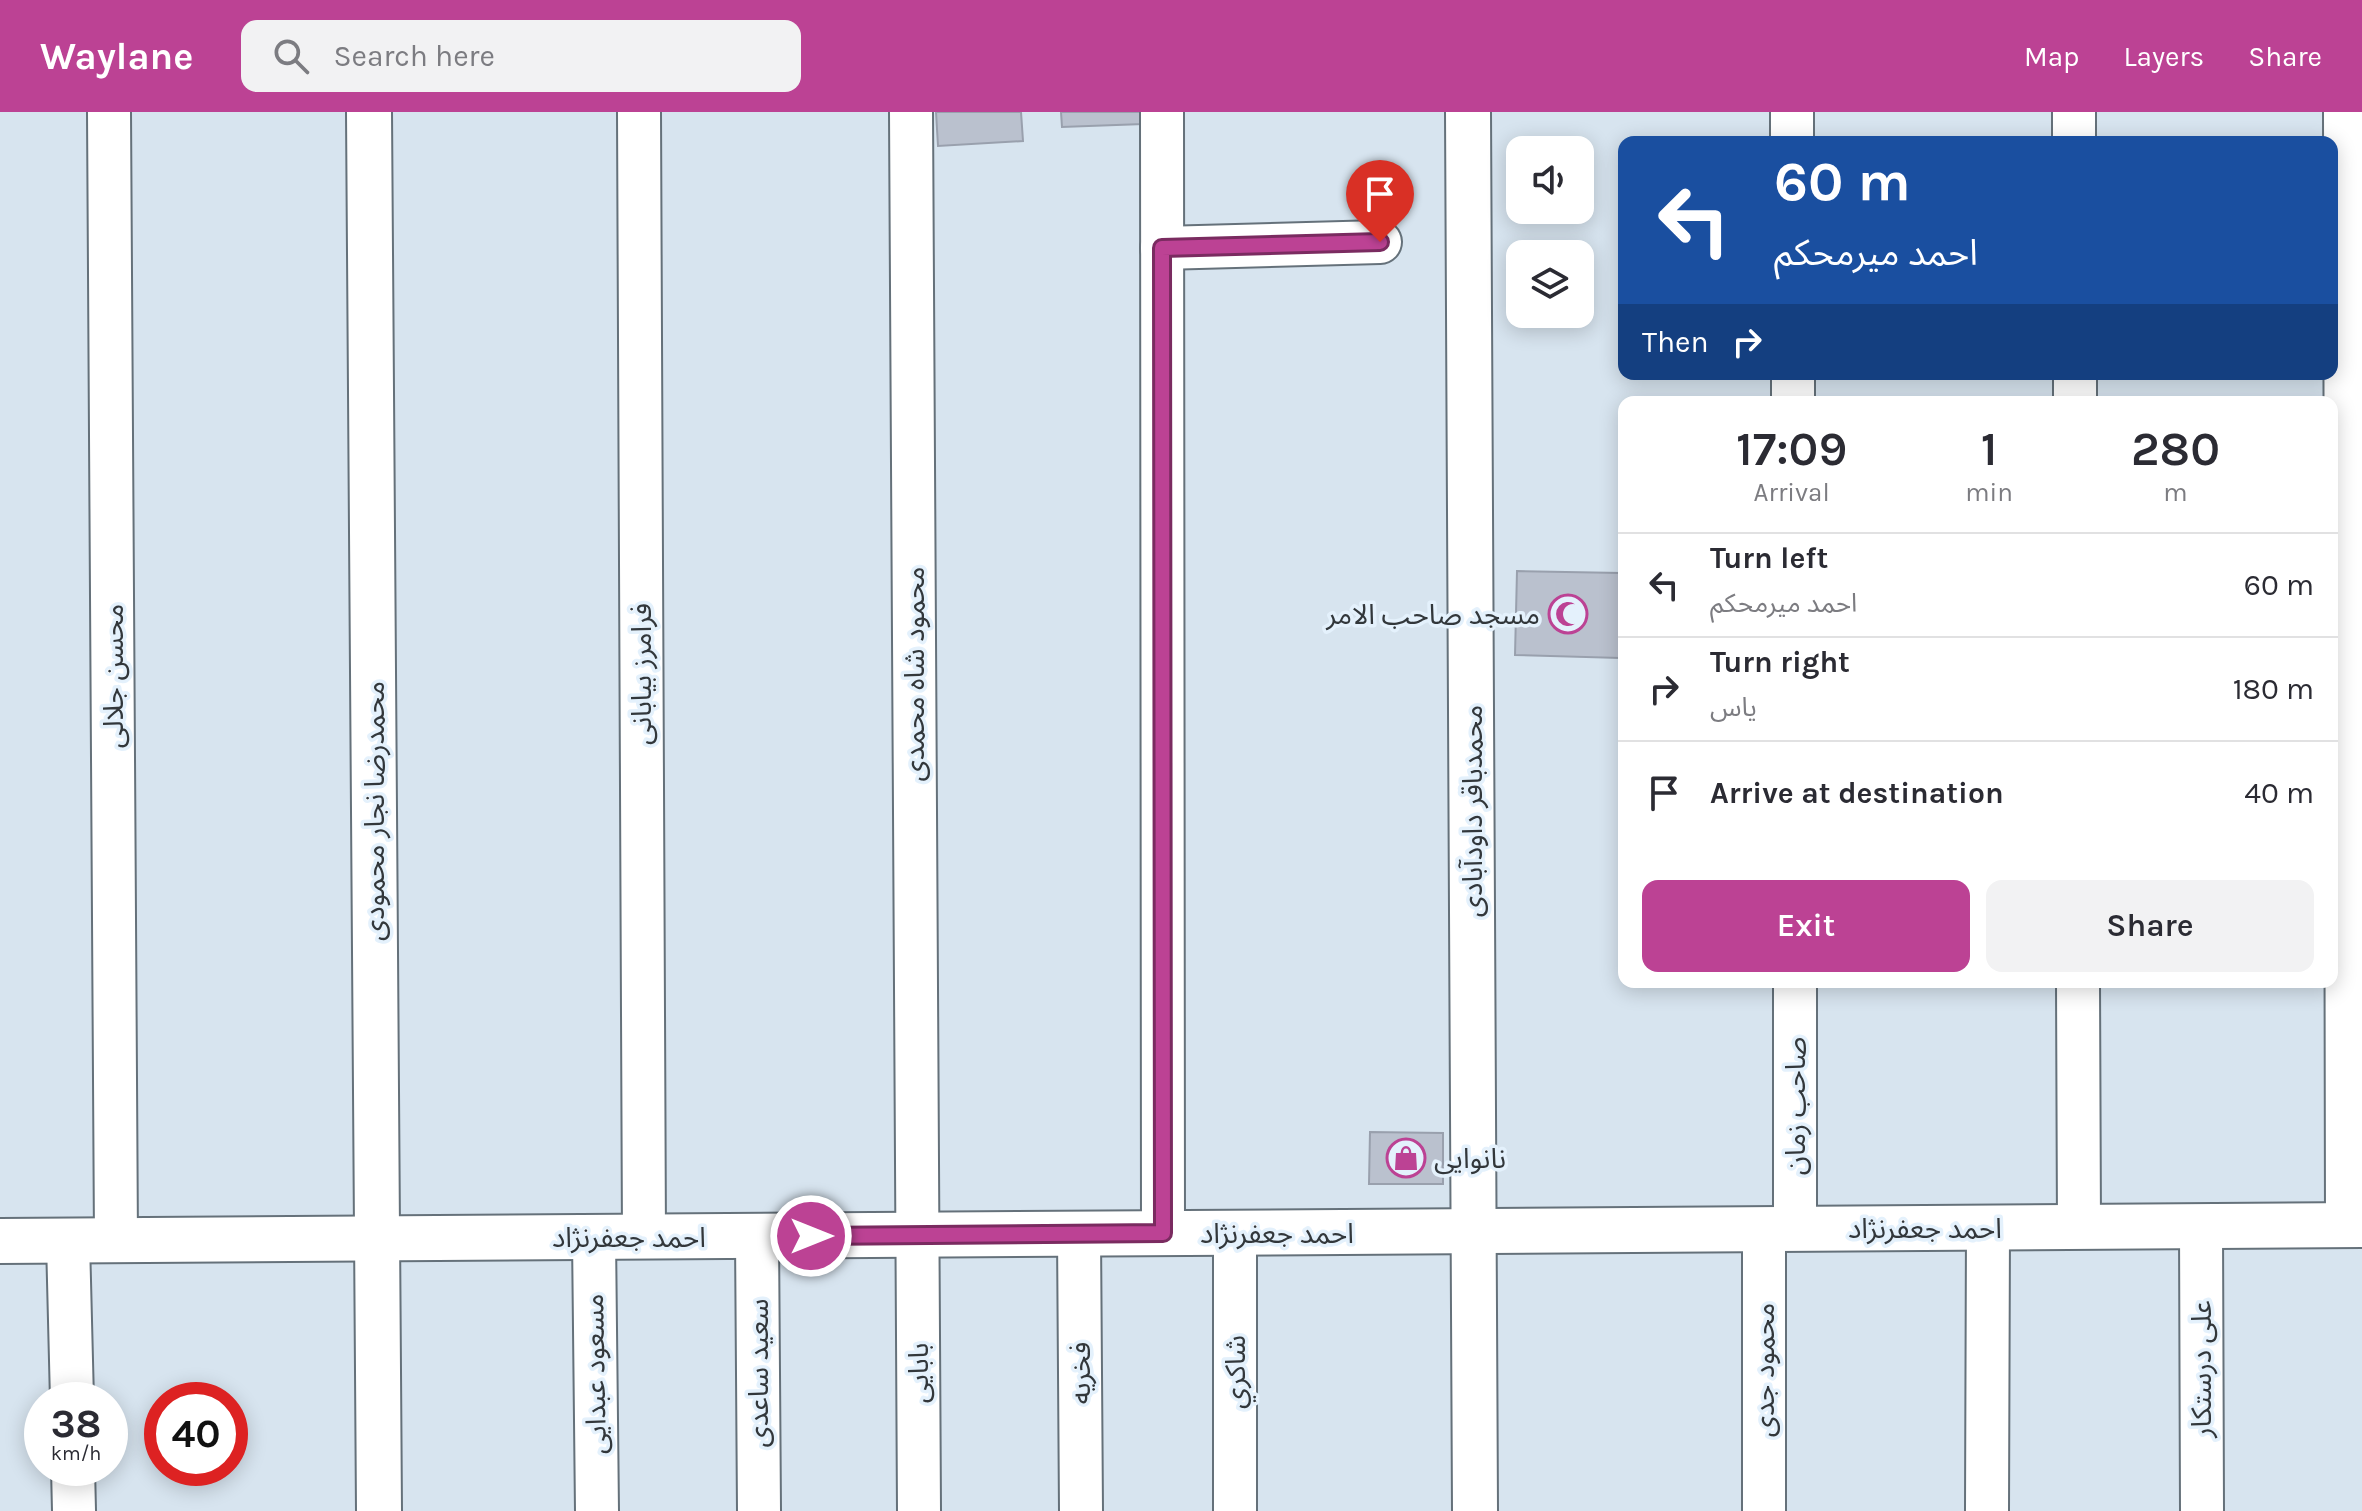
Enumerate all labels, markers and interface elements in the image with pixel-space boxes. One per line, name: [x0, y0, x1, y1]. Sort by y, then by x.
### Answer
search box: [241, 20, 801, 92]
text: Waylane: [40, 34, 193, 79]
icon: search: [269, 34, 313, 78]
text: Search here: [333, 38, 495, 74]
text: Map: [2024, 40, 2079, 73]
text: Layers: [2123, 40, 2204, 73]
text: Share: [2248, 40, 2322, 73]
map controls: [1506, 136, 1594, 328]
button: sound: [1506, 136, 1594, 224]
text: 60 m: [1774, 149, 1911, 214]
pin: [1346, 160, 1414, 242]
icon: left: [1642, 168, 1746, 272]
icon: arrive: [1358, 172, 1402, 216]
text: احمد میرمحکم: [1774, 232, 1978, 274]
button: layers: [1506, 240, 1594, 328]
icon: right: [1725, 320, 1769, 364]
text: Then: [1642, 324, 1709, 360]
text: 17:09: [1736, 421, 1847, 477]
text: 1: [1981, 421, 1998, 477]
text: 280: [2131, 421, 2220, 477]
text: Arrival: [1754, 477, 1830, 508]
text: min: [1965, 477, 2013, 508]
text: m: [2163, 477, 2188, 508]
text: Turn left: [1710, 540, 1828, 576]
icon: left: [1642, 563, 1686, 607]
street label: محمود شاه محمدی: [898, 567, 931, 781]
text: 60 m: [2244, 567, 2314, 603]
text: احمد میرمحکم: [1710, 588, 1857, 619]
mosque icon: مسجد صاحب الامر: [1547, 593, 1589, 635]
place label: مسجد صاحب الامر: [1325, 598, 1540, 631]
street label: فرامرز بیابانی: [625, 603, 658, 745]
street label: محسن جلالی: [97, 604, 130, 748]
text: Turn right: [1710, 644, 1850, 680]
icon: right: [1642, 667, 1686, 711]
text: 180 m: [2233, 671, 2314, 707]
street label: محمدرضا نجار محمودی: [358, 681, 391, 941]
text: یاس: [1710, 692, 1757, 723]
street label: محمدباقر داودآبادی: [1456, 705, 1489, 917]
icon: arrive: [1642, 771, 1686, 815]
text: Arrive at destination: [1710, 775, 2004, 811]
text: 40 m: [2244, 775, 2314, 811]
button: Exit: [1642, 880, 1970, 972]
button: Share: [1986, 880, 2314, 972]
street label: صاحب زمان: [1779, 1037, 1812, 1175]
shop icon: نانوایی: [1385, 1137, 1427, 1179]
place label: نانوایی: [1434, 1142, 1506, 1175]
position arrow: [769, 1194, 853, 1278]
street label: احمد جعفرنژاد: [1848, 1212, 2002, 1245]
street label: احمد جعفرنژاد: [1200, 1217, 1354, 1250]
street label: احمد جعفرنژاد: [552, 1221, 706, 1254]
street label: مسعود عبدایی: [577, 1293, 613, 1455]
street label: سعید ساعدی: [742, 1299, 775, 1447]
street label: علی درستکار: [2185, 1300, 2218, 1439]
street label: محمود جدی: [1748, 1303, 1781, 1437]
street label: شاكري: [1219, 1335, 1256, 1409]
street label: فخریه: [1064, 1342, 1097, 1404]
street label: بابایی: [902, 1343, 935, 1403]
speed limit sign: 40: [144, 1382, 248, 1486]
text: 38: [51, 1400, 101, 1447]
text: km/h: [51, 1442, 101, 1465]

